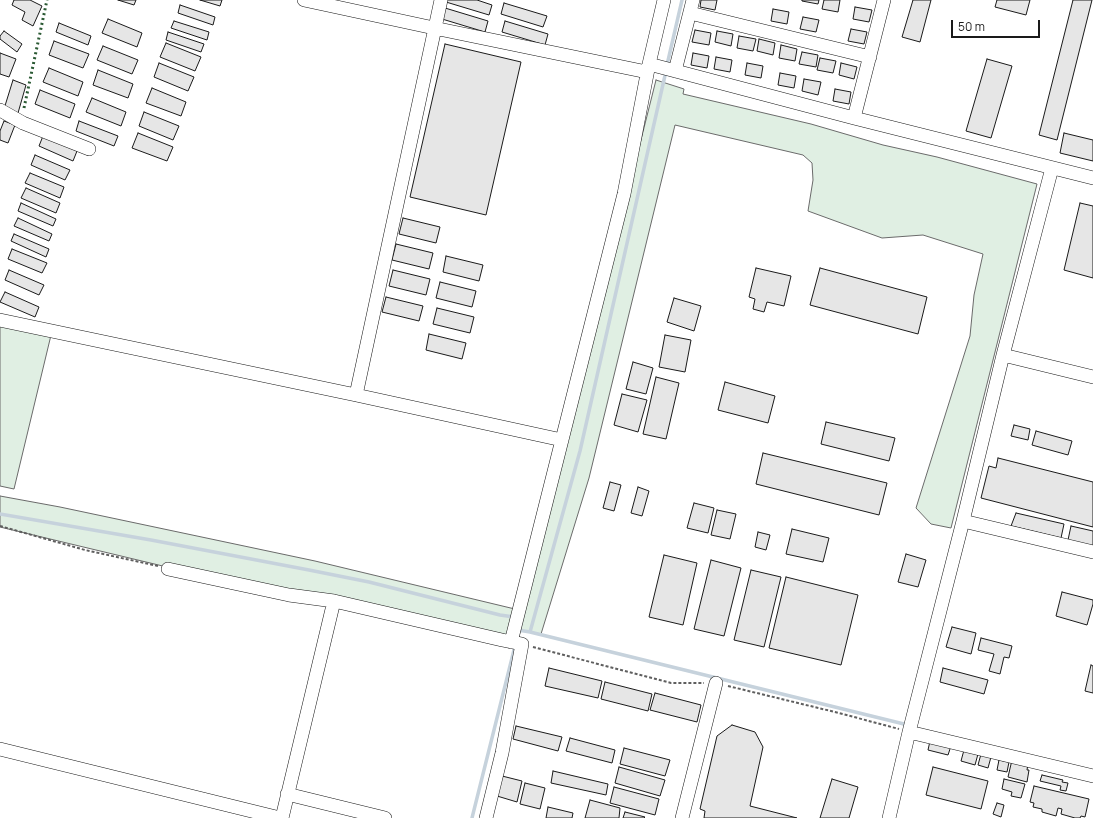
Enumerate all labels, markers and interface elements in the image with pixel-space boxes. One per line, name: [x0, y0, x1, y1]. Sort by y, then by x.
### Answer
scale bar: [953, 12, 1042, 38]
text: 50 m: [958, 18, 985, 35]

